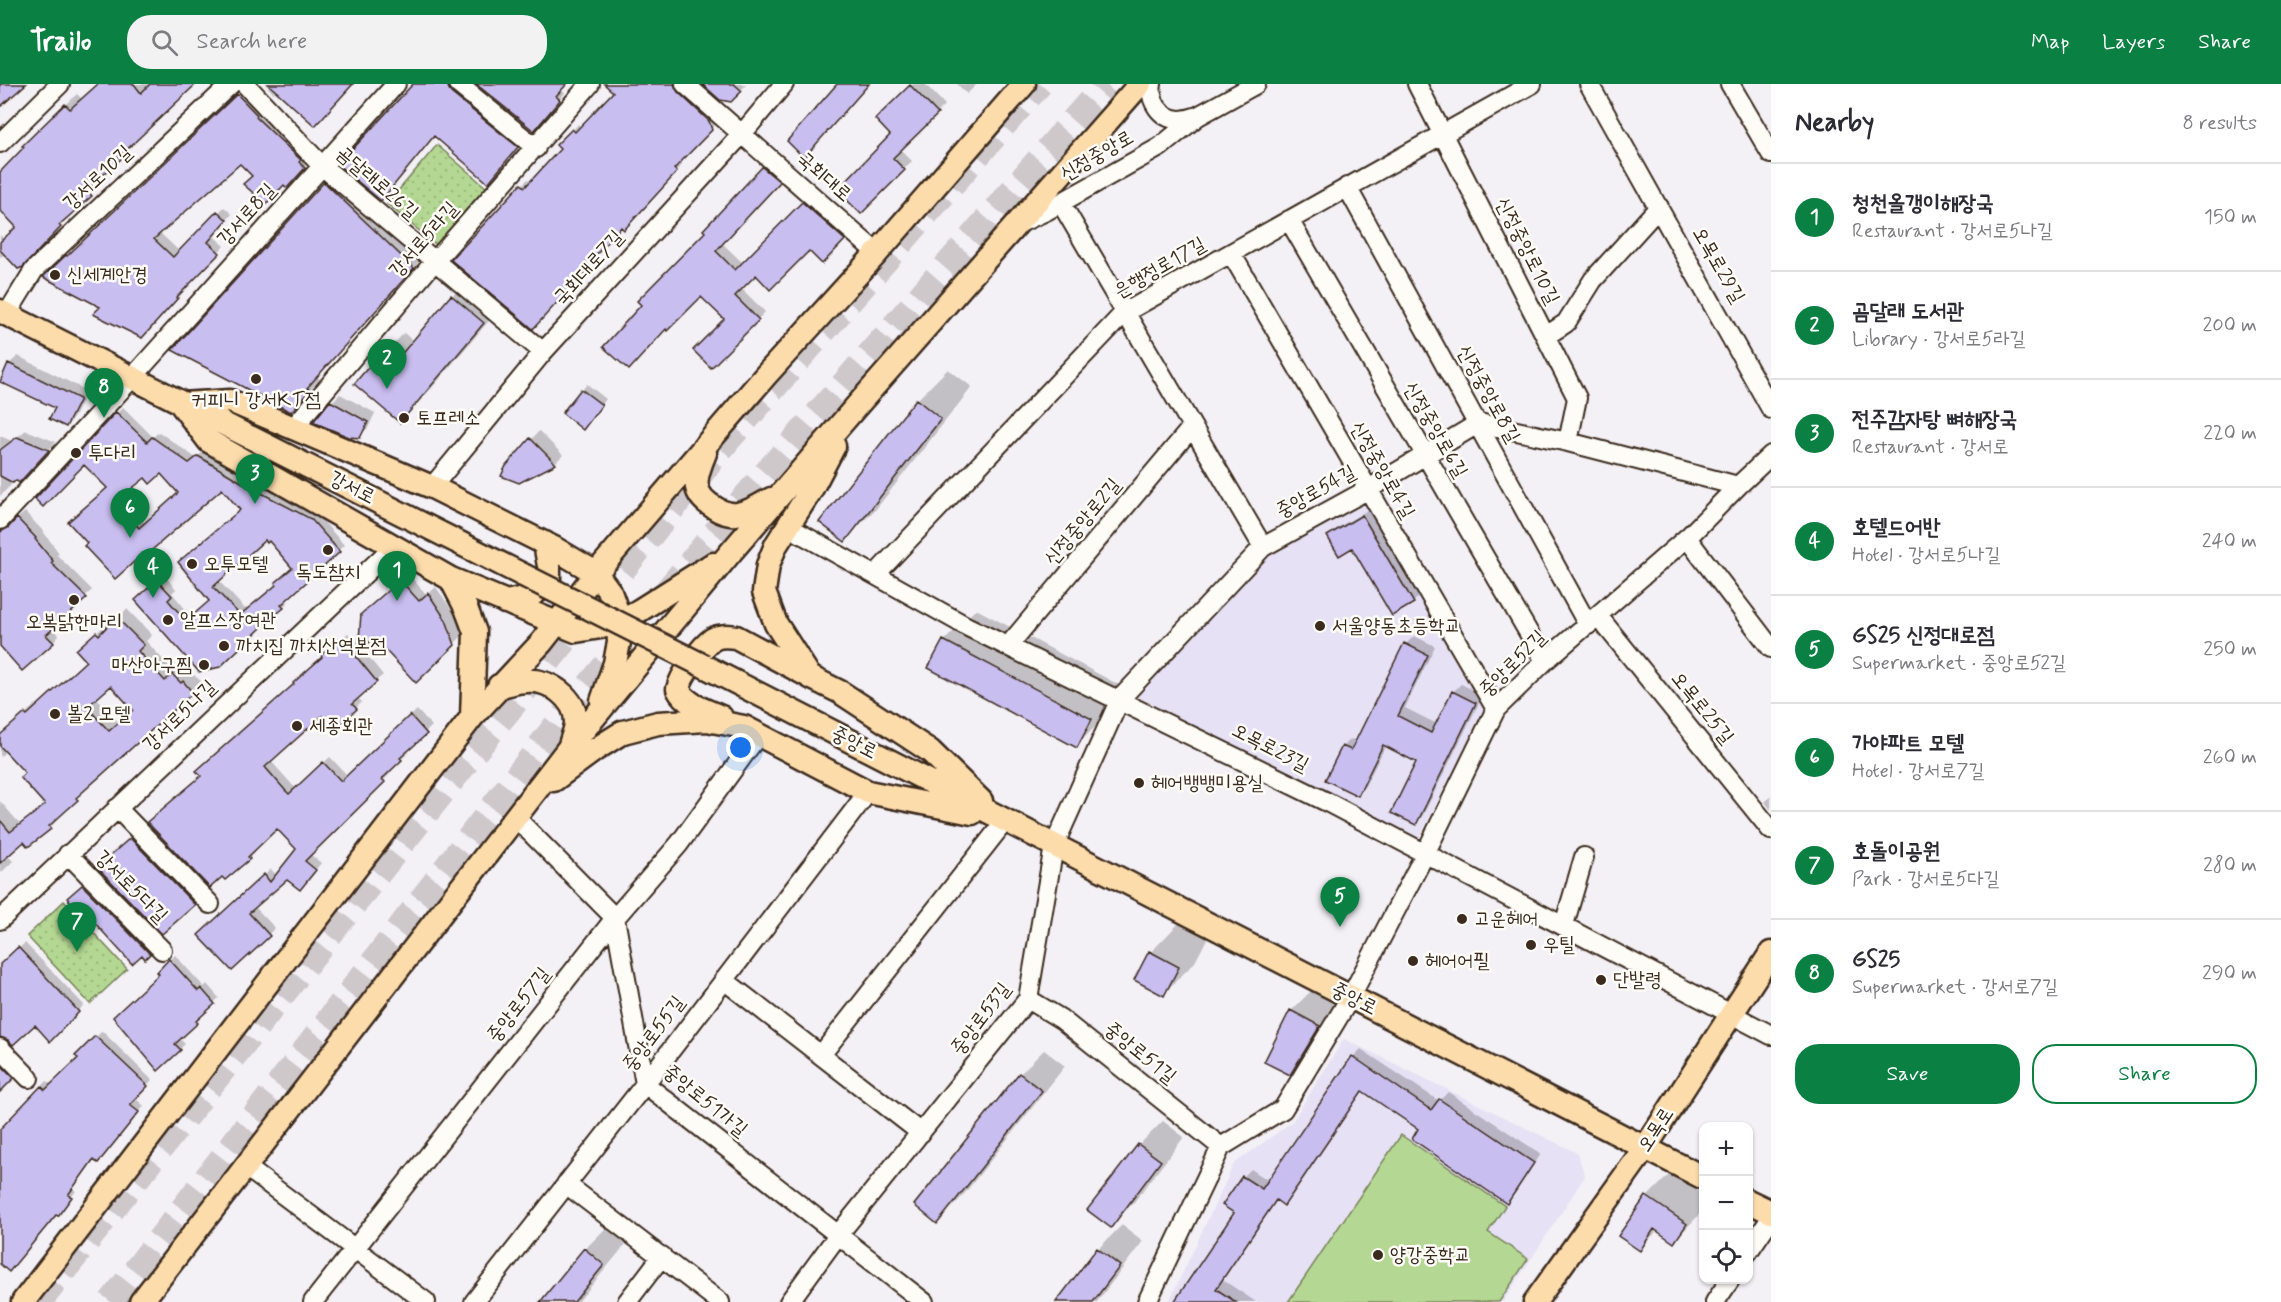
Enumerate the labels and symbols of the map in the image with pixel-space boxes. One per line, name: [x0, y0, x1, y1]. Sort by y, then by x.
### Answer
street label: 신정중앙로: [1055, 124, 1139, 188]
street label: 강서로10길: [58, 139, 138, 217]
street label: 곰달래로26길: [330, 140, 424, 226]
street label: 국회대로: [791, 146, 857, 208]
street label: 강서로8길: [212, 178, 282, 252]
street label: 신정중앙로10길: [1488, 193, 1566, 309]
street label: 강서로5라길: [383, 196, 465, 284]
street label: 오목로29길: [1685, 222, 1751, 308]
street label: 국회대로7길: [548, 225, 630, 311]
street label: 은행정로17길: [1109, 231, 1211, 305]
place label: 신세계안경: [67, 262, 147, 289]
marker: 신세계안경: [48, 268, 62, 282]
pin: 2: [368, 340, 406, 389]
street label: 신정중앙로8길: [1450, 340, 1526, 448]
pin: 8: [84, 368, 124, 418]
marker: 커피니 강서KT점: [249, 372, 263, 386]
street label: 신정중앙로6길: [1397, 377, 1473, 483]
place label: 커피니 강서KT점: [191, 387, 321, 414]
place label: 토프레소: [416, 405, 480, 432]
marker: 토프레소: [397, 411, 411, 425]
street label: 신정중앙로4길: [1343, 416, 1421, 524]
place label: 투다리: [88, 440, 136, 467]
marker: 투다리: [69, 446, 83, 460]
pin: 3: [236, 454, 274, 504]
street label: 중앙로54길: [1271, 459, 1361, 525]
street label: 강서로: [324, 465, 380, 511]
street label: 신정중앙로2길: [1038, 473, 1128, 571]
pin: 6: [110, 488, 150, 538]
marker: 독도참치: [321, 543, 335, 557]
pin: 4: [134, 548, 172, 598]
place label: 오투모텔: [204, 551, 268, 578]
pin: 1: [378, 552, 416, 601]
marker: 오투모텔: [185, 557, 199, 571]
place label: 독도참치: [296, 559, 360, 586]
marker: 오복닭한마리: [67, 593, 81, 607]
place label: 알프스장여관: [180, 607, 277, 634]
place label: 오복닭한마리: [26, 609, 122, 636]
marker: 알프스장여관: [161, 613, 175, 627]
place label: 서울양동초등학교: [1332, 613, 1461, 640]
marker: 서울양동초등학교: [1313, 619, 1327, 633]
street label: 중앙로52길: [1474, 625, 1552, 703]
place label: 까치집 까치산역본점: [236, 633, 386, 660]
marker: 까치집 까치산역본점: [217, 639, 231, 653]
place label: 마산아구찜: [112, 652, 192, 679]
marker: 마산아구찜: [197, 658, 211, 672]
street label: 오목로25길: [1664, 666, 1740, 750]
street label: 강서로5나길: [137, 674, 223, 758]
place label: 볼2 모텔: [67, 701, 130, 728]
marker: 볼2 모텔: [48, 707, 62, 721]
place label: 세종회관: [309, 713, 373, 740]
street label: 오목로23길: [1227, 717, 1313, 779]
marker: 세종회관: [290, 719, 304, 733]
street label: 중앙로: [826, 720, 882, 766]
your location: [726, 733, 755, 762]
place label: 헤어뱅뱅미용실: [1151, 770, 1264, 797]
marker: 헤어뱅뱅미용실: [1132, 776, 1146, 790]
street label: 강서로5다길: [89, 845, 173, 929]
pin: 5: [1320, 878, 1360, 927]
pin: 7: [58, 902, 97, 952]
place label: 고운헤어: [1474, 906, 1538, 933]
marker: 고운헤어: [1455, 912, 1469, 926]
place label: 우틸: [1543, 932, 1575, 959]
marker: 우틸: [1524, 938, 1538, 952]
place label: 헤어어필: [1425, 948, 1490, 975]
marker: 헤어어필: [1406, 954, 1420, 968]
street label: 중앙로57길: [481, 962, 557, 1048]
place label: 단발령: [1613, 967, 1661, 994]
marker: 단발령: [1594, 973, 1608, 987]
street label: 중앙로: [1326, 976, 1382, 1022]
street label: 중앙로53길: [945, 977, 1017, 1061]
street label: 중앙로55길: [617, 991, 691, 1077]
street label: 중앙로51길: [1098, 1016, 1182, 1090]
street label: 중앙로51가길: [657, 1059, 753, 1143]
street label: 오목로: [1632, 1102, 1680, 1158]
place label: 양강중학교: [1390, 1242, 1470, 1269]
marker: 양강중학교: [1371, 1248, 1385, 1262]

